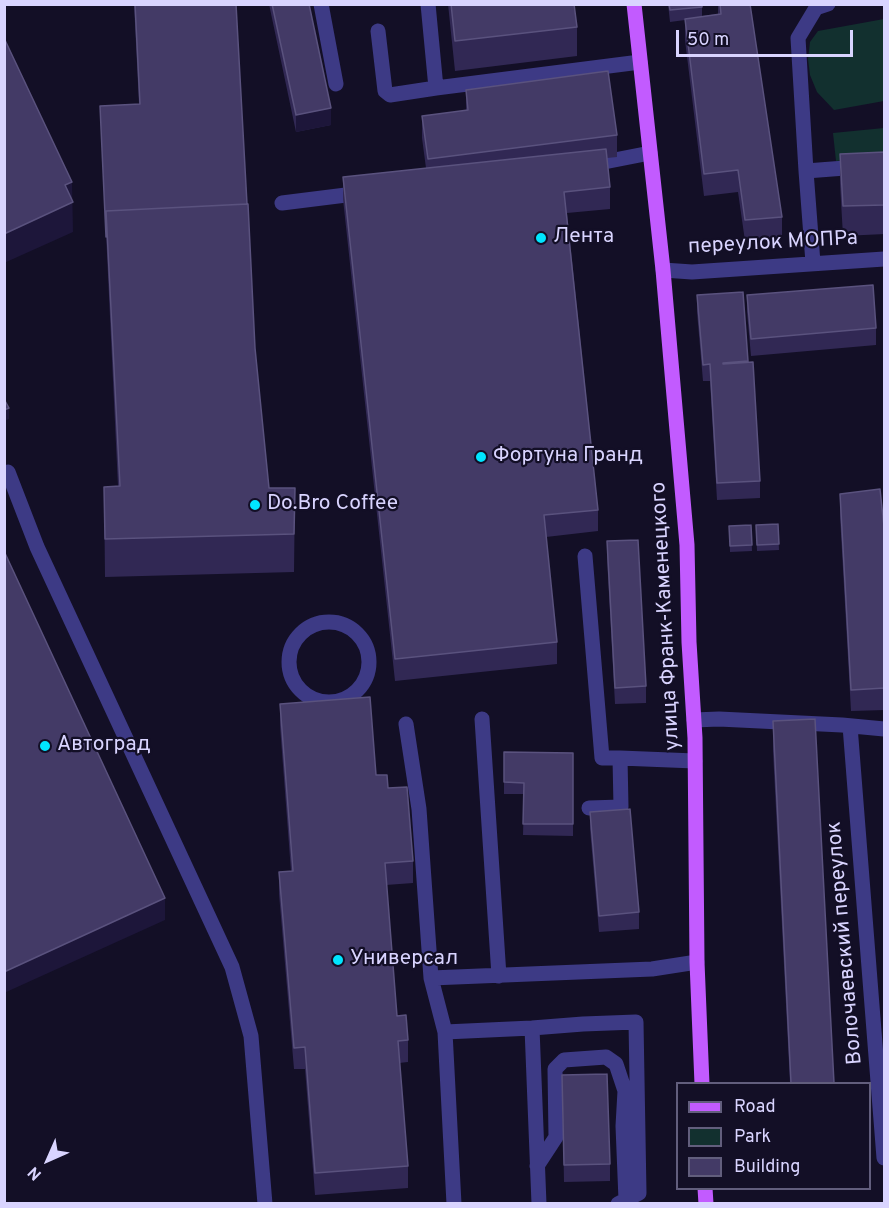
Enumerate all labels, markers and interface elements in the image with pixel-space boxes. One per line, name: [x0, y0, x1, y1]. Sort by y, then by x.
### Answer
scale bar: [679, 18, 856, 56]
text: 50 m: [687, 29, 729, 52]
place label: Лента: [553, 225, 614, 251]
street label: переулок МОПРа: [687, 227, 859, 261]
marker: Лента: [534, 231, 548, 245]
place label: Фортуна Гранд: [493, 444, 643, 470]
marker: Фортуна Гранд: [474, 450, 488, 464]
street label: улица Франк-Каменецкого: [647, 481, 687, 751]
place label: Do.Bro Coffee: [267, 492, 398, 518]
marker: Do.Bro Coffee: [248, 498, 262, 512]
place label: Автоград: [57, 733, 151, 759]
marker: Автоград: [38, 739, 52, 753]
street label: Волочаевский переулок: [823, 820, 869, 1066]
place label: Универсал: [350, 947, 458, 973]
marker: Универсал: [331, 953, 345, 967]
legend: [676, 1082, 871, 1190]
text: Road: [734, 1096, 776, 1119]
text: Park: [734, 1126, 771, 1149]
north arrow: [18, 1130, 78, 1190]
text: Building: [734, 1156, 800, 1179]
text: N: [24, 1162, 46, 1184]

